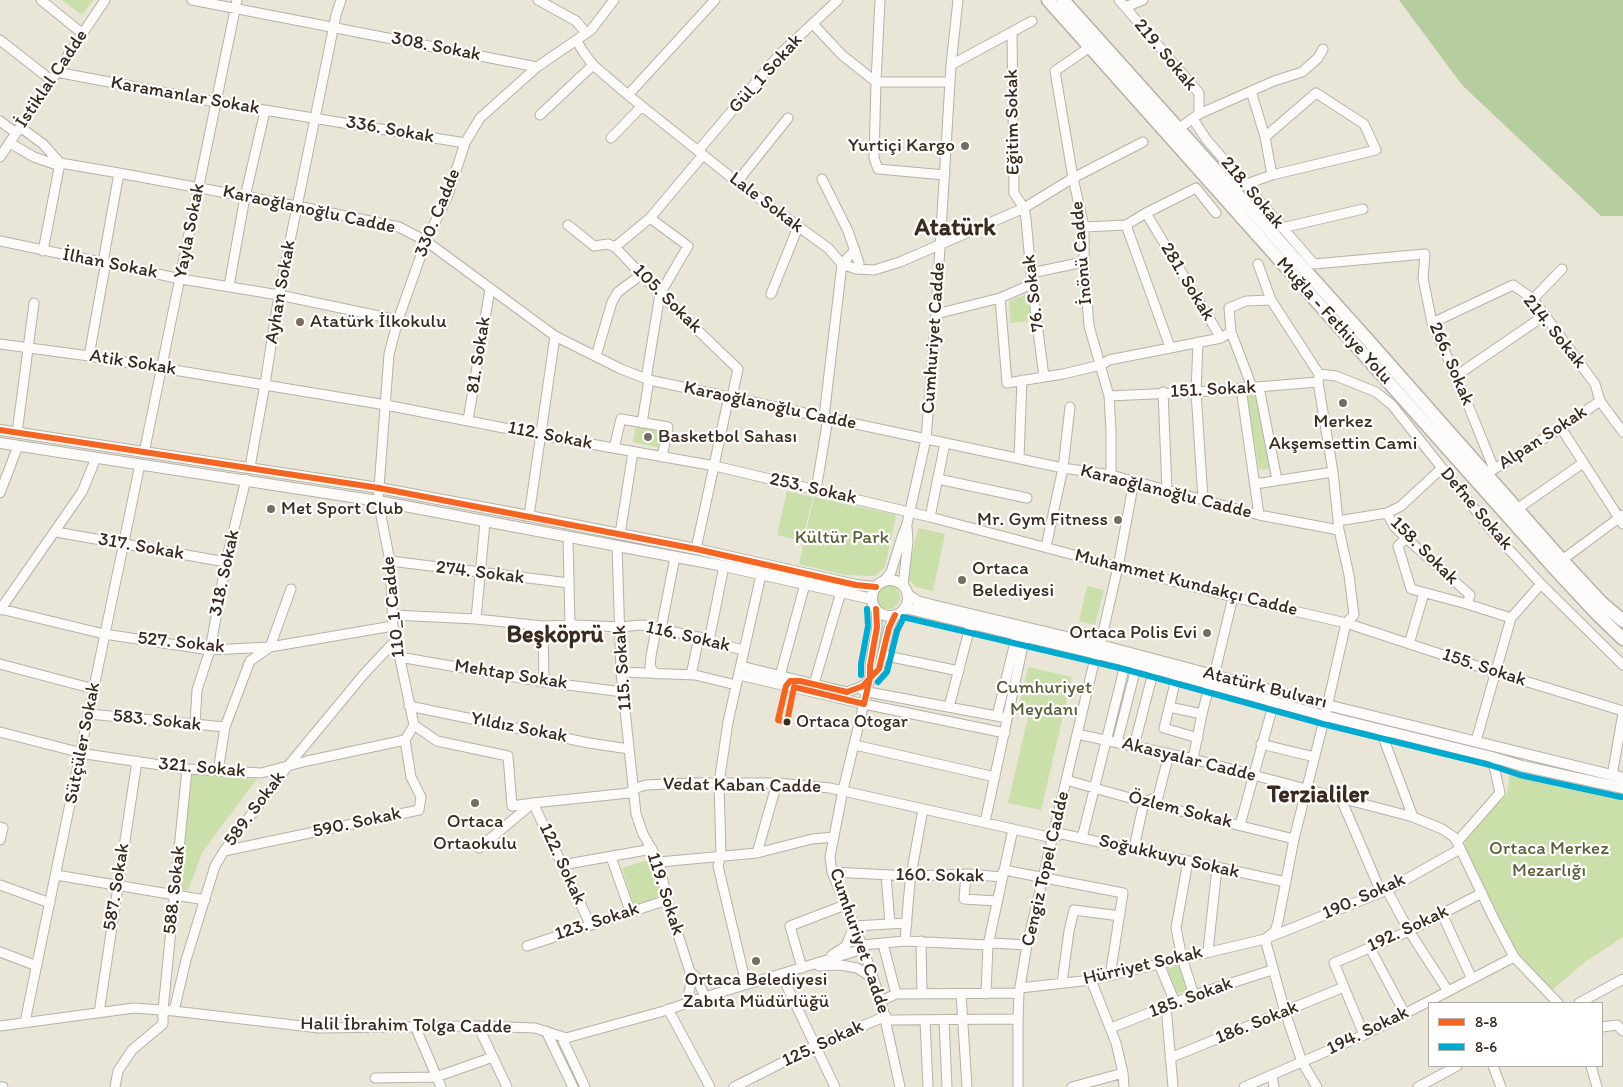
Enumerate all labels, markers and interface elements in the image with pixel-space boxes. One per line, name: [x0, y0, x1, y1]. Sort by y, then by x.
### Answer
street label: 219. Sokak: [1128, 14, 1202, 96]
street label: İstiklal Cadde: [11, 26, 93, 132]
street label: 308. Sokak: [389, 27, 483, 67]
street label: Gül_1 Sokak: [724, 30, 808, 118]
street label: Eğitim Sokak: [1001, 69, 1025, 175]
street label: Karamanlar Sokak: [109, 72, 261, 120]
street label: 336. Sokak: [344, 111, 436, 149]
place label: Yurtiçi Kargo: [848, 135, 955, 157]
marker: Yurtiçi Kargo: [959, 140, 971, 152]
street label: 218. Sokak: [1215, 152, 1289, 234]
street label: 330. Cadde: [410, 166, 466, 260]
street label: Lale Sokak: [724, 168, 808, 238]
street label: Yayla Sokak: [170, 181, 210, 281]
street label: Karaoğlanoğlu Cadde: [221, 181, 397, 239]
street label: İnönü Cadde: [1066, 200, 1098, 306]
district label: Atatürk: [914, 215, 996, 243]
street label: Ayhan Sokak: [261, 238, 301, 346]
street label: 281. Sokak: [1155, 239, 1219, 325]
street label: İlhan Sokak: [61, 244, 159, 284]
street label: 76. Sokak: [1018, 253, 1050, 333]
street label: Muğla - Fethiye Yolu: [1271, 253, 1397, 389]
street label: 105. Sokak: [628, 260, 706, 338]
street label: Cumhuriyet Cadde: [917, 261, 951, 415]
street label: 214. Sokak: [1517, 290, 1591, 374]
place label: Atatürk İlkokulu: [310, 311, 446, 333]
street label: 81. Sokak: [462, 315, 496, 395]
marker: Atatürk İlkokulu: [294, 316, 306, 328]
street label: 266. Sokak: [1423, 319, 1479, 409]
street label: Atik Sokak: [88, 345, 178, 381]
street label: 151. Sokak: [1170, 376, 1256, 404]
street label: Karaoğlanoğlu Cadde: [682, 377, 858, 435]
marker: Merkez Akşemsettin Cami: [1337, 397, 1349, 409]
street label: Alpan Sokak: [1494, 401, 1592, 475]
place label: Merkez Akşemsettin Cami: [1269, 411, 1417, 455]
street label: 112. Sokak: [506, 417, 594, 455]
place label: Basketbol Sahası: [658, 426, 797, 448]
marker: Basketbol Sahası: [642, 431, 654, 443]
street label: Karaoğlanoğlu Cadde: [1078, 460, 1254, 524]
street label: Defne Sokak: [1435, 463, 1517, 555]
street label: 253. Sokak: [767, 468, 859, 510]
place label: Met Sport Club: [281, 498, 403, 520]
marker: Met Sport Club: [265, 503, 277, 515]
place label: Mr. Gym Fitness: [977, 509, 1108, 531]
street label: 158. Sokak: [1385, 512, 1463, 590]
marker: Mr. Gym Fitness: [1112, 514, 1124, 526]
park label: Kültür Park: [795, 527, 889, 549]
street label: 317. Sokak: [96, 528, 186, 566]
street label: 318. Sokak: [205, 528, 245, 618]
street label: Muhammet Kundakçı Cadde: [1072, 544, 1300, 622]
street label: 110_1 Cadde: [377, 555, 411, 659]
street label: 274. Sokak: [434, 556, 526, 590]
place label: Ortaca Belediyesi: [972, 558, 1054, 602]
marker: Ortaca Belediyesi: [956, 574, 968, 586]
street label: 116. Sokak: [644, 616, 732, 658]
district label: Beşköprü: [507, 622, 603, 650]
place label: Ortaca Polis Evi: [1069, 622, 1197, 644]
street label: 115. Sokak: [609, 624, 637, 712]
street label: 527. Sokak: [136, 627, 226, 659]
marker: Ortaca Polis Evi: [1201, 627, 1213, 639]
street label: 155. Sokak: [1439, 644, 1529, 692]
street label: Mehtap Sokak: [453, 655, 569, 695]
street label: Atatürk Bulvarı: [1201, 662, 1329, 714]
park label: Cumhuriyet Meydanı: [996, 677, 1092, 721]
street label: Sütçüler Sokak: [60, 680, 106, 806]
street label: 583. Sokak: [112, 705, 202, 737]
street label: Yıldız Sokak: [469, 707, 569, 749]
place label: Ortaca Otogar: [796, 711, 908, 733]
marker: Ortaca Otogar: [782, 717, 792, 727]
street label: Akasyalar Cadde: [1120, 732, 1258, 788]
street label: 321. Sokak: [157, 753, 247, 783]
street label: 589. Sokak: [219, 767, 291, 851]
street label: Vedat Kaban Cadde: [663, 773, 821, 799]
district label: Terzialiler: [1267, 782, 1369, 810]
street label: Özlem Sokak: [1126, 786, 1234, 834]
street label: Cengiz Topel Cadde: [1017, 789, 1075, 949]
marker: Ortaca Ortaokulu: [469, 797, 481, 809]
street label: 590. Sokak: [311, 803, 403, 843]
place label: Ortaca Ortaokulu: [433, 811, 517, 855]
street label: 122. Sokak: [533, 820, 591, 908]
street label: Soğukkuyu Sokak: [1096, 830, 1242, 884]
park label: Ortaca Merkez Mezarlığı: [1489, 838, 1609, 882]
street label: 587. Sokak: [99, 842, 135, 932]
street label: 588. Sokak: [159, 845, 191, 935]
street label: 119. Sokak: [641, 850, 689, 938]
street label: 160. Sokak: [895, 864, 985, 888]
street label: Cumhuriyet Cadde: [823, 865, 895, 1017]
street label: 190. Sokak: [1319, 869, 1409, 925]
street label: 123. Sokak: [552, 898, 642, 946]
street label: 192. Sokak: [1364, 900, 1452, 958]
street label: Hürriyet Sokak: [1081, 941, 1205, 991]
marker: Ortaca Belediyesi Zabıta Müdürlüğü: [750, 955, 762, 967]
place label: Ortaca Belediyesi Zabıta Müdürlüğü: [683, 969, 829, 1013]
street label: 185. Sokak: [1146, 972, 1236, 1024]
street label: 186. Sokak: [1212, 996, 1302, 1050]
street label: 194. Sokak: [1323, 1001, 1413, 1061]
legend: [1428, 1002, 1603, 1067]
street label: Halil İbrahim Tolga Cadde: [300, 1013, 512, 1039]
text: 8-8: [1475, 1013, 1497, 1031]
street label: 125. Sokak: [779, 1015, 867, 1073]
text: 8-6: [1475, 1038, 1497, 1056]

